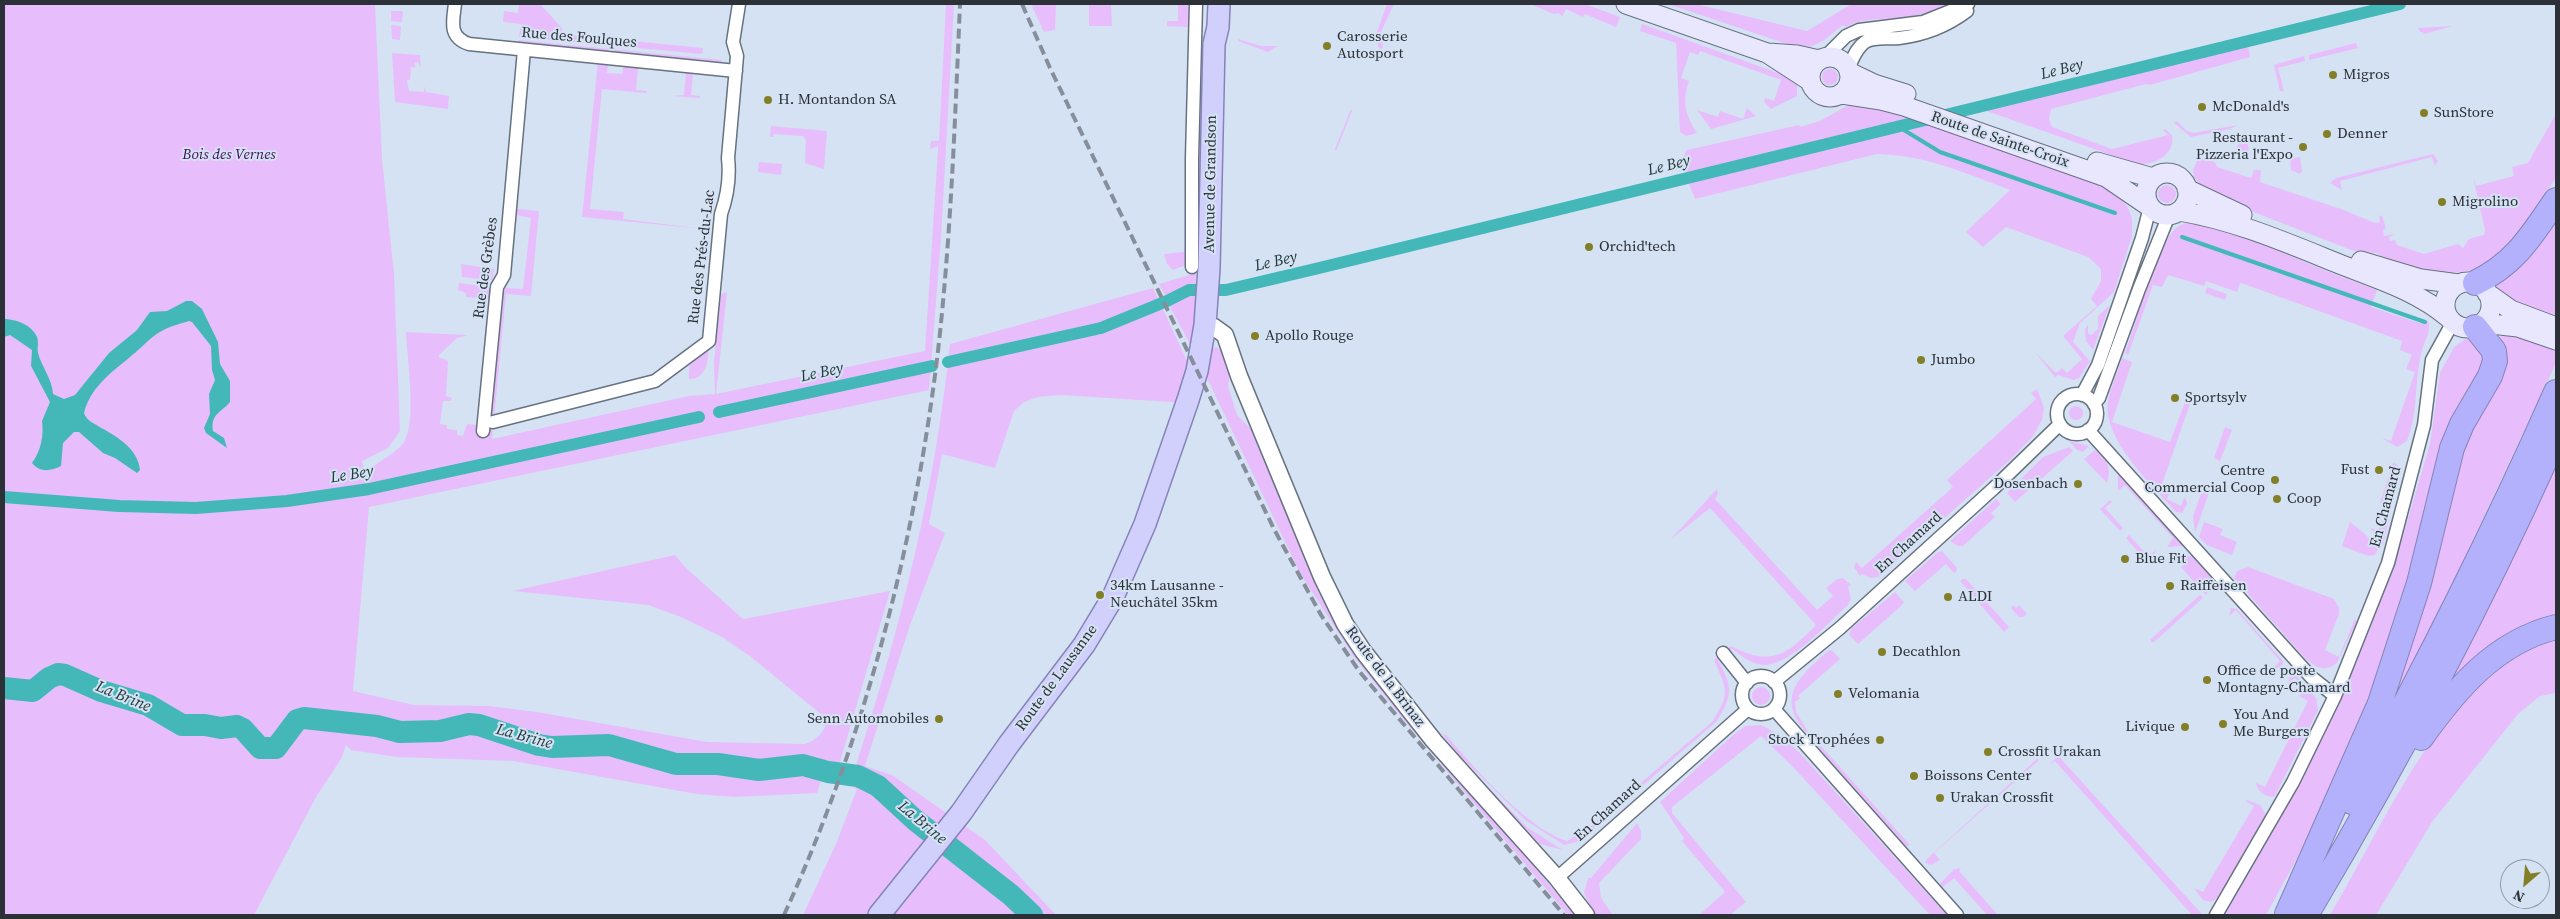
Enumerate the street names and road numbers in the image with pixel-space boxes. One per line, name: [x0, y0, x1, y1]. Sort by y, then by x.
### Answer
street label: Rue des Foulques: [520, 24, 638, 52]
street label: Route de Sainte-Croix: [1929, 108, 2071, 172]
street label: Avenue de Grandson: [1201, 115, 1221, 253]
street label: Rue des Prés-du-Lac: [685, 189, 719, 325]
street label: Rue des Grèbes: [470, 216, 502, 320]
street label: En Chamard: [2367, 464, 2405, 550]
street label: En Chamard: [1872, 508, 1946, 578]
street label: Route de Lausanne: [1012, 621, 1102, 735]
street label: Route de la Brinaz: [1341, 623, 1429, 731]
street label: En Chamard: [1571, 776, 1645, 846]

